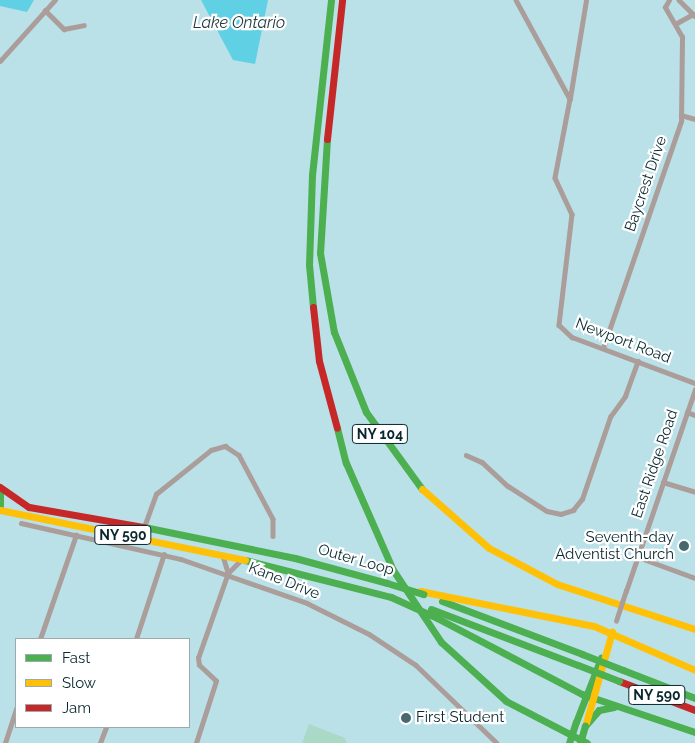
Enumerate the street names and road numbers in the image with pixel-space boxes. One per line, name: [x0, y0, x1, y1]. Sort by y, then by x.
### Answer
street label: Baycrest Drive: [621, 134, 671, 234]
street label: Newport Road: [573, 315, 673, 367]
street label: East Ridge Road: [628, 407, 682, 521]
road number: NY 104: [351, 422, 409, 446]
road number: NY 590: [93, 524, 153, 546]
street label: Outer Loop: [316, 541, 396, 579]
street label: Kane Drive: [246, 559, 322, 603]
road number: NY 590: [627, 684, 687, 706]

